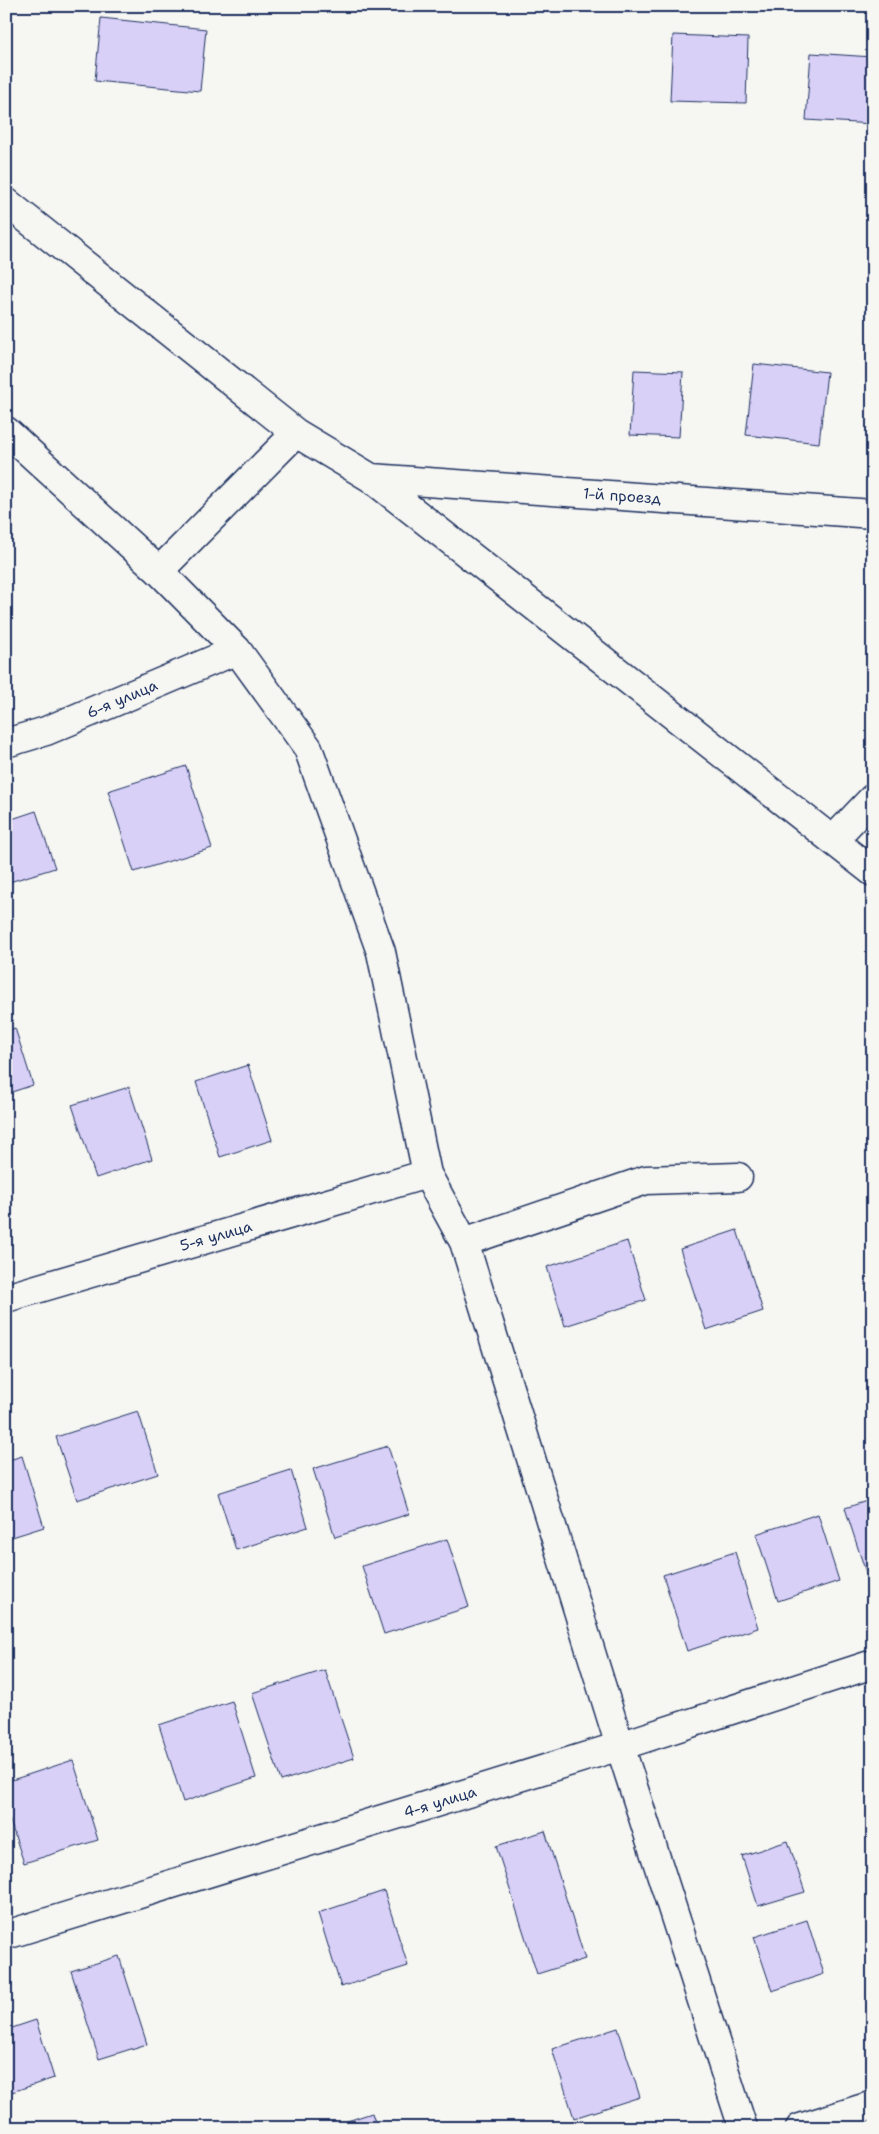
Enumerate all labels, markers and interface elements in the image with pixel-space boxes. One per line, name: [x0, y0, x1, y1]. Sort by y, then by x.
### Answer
street label: 1-й проезд: [582, 483, 662, 509]
street label: 6-я улица: [84, 675, 161, 723]
street label: 5-я улица: [178, 1216, 255, 1256]
street label: 4-я улица: [401, 1781, 480, 1823]

